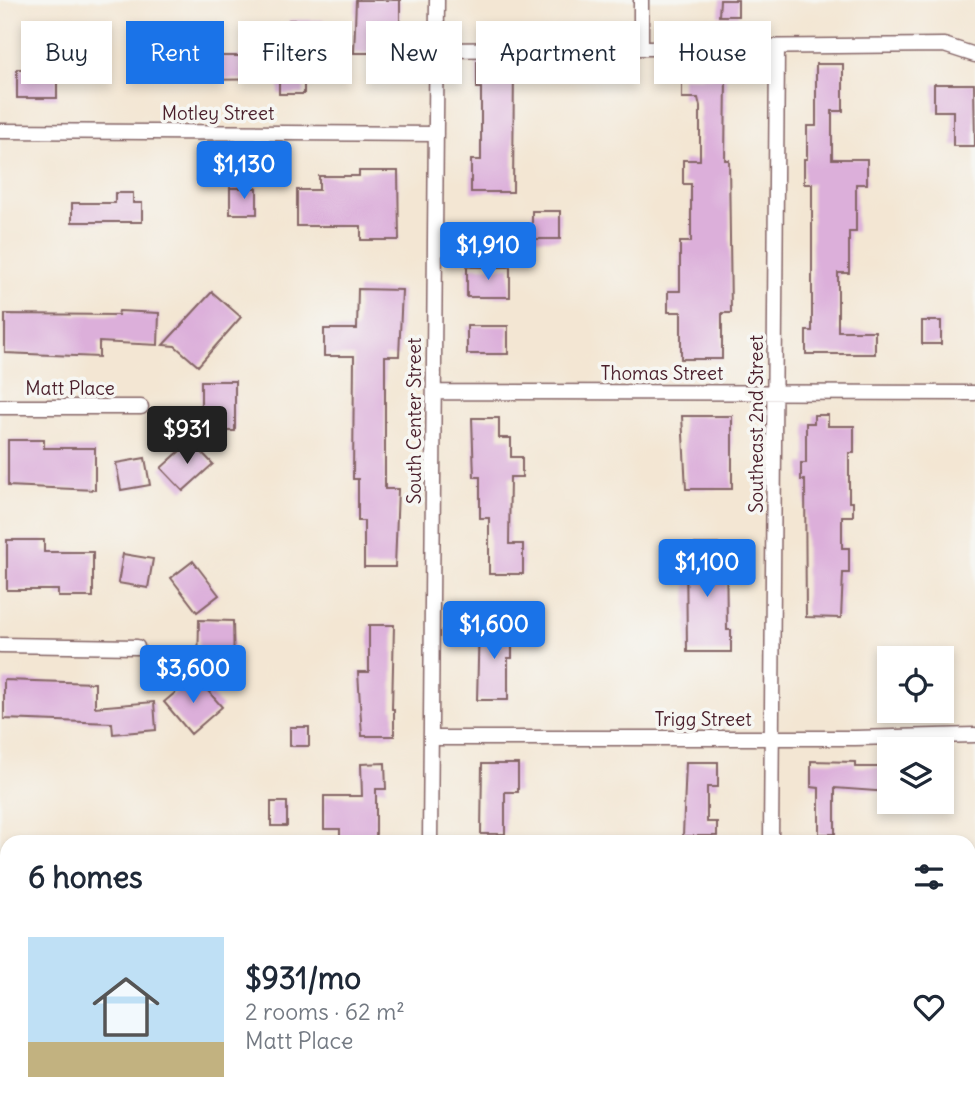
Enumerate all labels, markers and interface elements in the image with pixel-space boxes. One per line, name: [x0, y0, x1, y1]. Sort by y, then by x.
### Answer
chip: Buy: [21, 21, 112, 84]
chip: Rent: [126, 21, 224, 84]
chip: Filters: [238, 21, 352, 84]
chip: New: [366, 21, 462, 84]
chip: Apartment: [476, 21, 640, 84]
chip: House: [654, 21, 771, 84]
street label: Motley Street: [162, 101, 274, 125]
pin: $1,130: [187, 142, 301, 201]
text: $1,130: [213, 149, 275, 178]
pin: $1,910: [431, 222, 545, 282]
text: $1,910: [456, 230, 520, 259]
street label: Southeast 2nd Street: [744, 335, 768, 513]
street label: South Center Street: [402, 338, 426, 504]
street label: Thomas Street: [601, 361, 723, 385]
street label: Matt Place: [25, 376, 115, 400]
pin: $931: [146, 406, 228, 466]
text: $931: [163, 414, 211, 443]
pin: $1,100: [650, 540, 764, 599]
text: $1,100: [675, 547, 739, 576]
pin: $1,600: [437, 602, 551, 661]
text: $1,600: [459, 609, 529, 638]
pin: $3,600: [136, 646, 250, 705]
map controls: [877, 646, 954, 814]
button: locate: [877, 646, 954, 723]
text: $3,600: [156, 653, 230, 682]
street label: Trigg Street: [654, 707, 752, 731]
button: layers: [877, 737, 954, 814]
text: 6 homes: [28, 858, 143, 896]
icon: filters: [910, 858, 948, 896]
text: $931/mo: [245, 959, 361, 997]
icon: home: [84, 965, 168, 1049]
icon: heart: [910, 988, 948, 1026]
text: 2 rooms · 62 m²: [245, 997, 405, 1026]
text: Matt Place: [245, 1026, 353, 1055]

